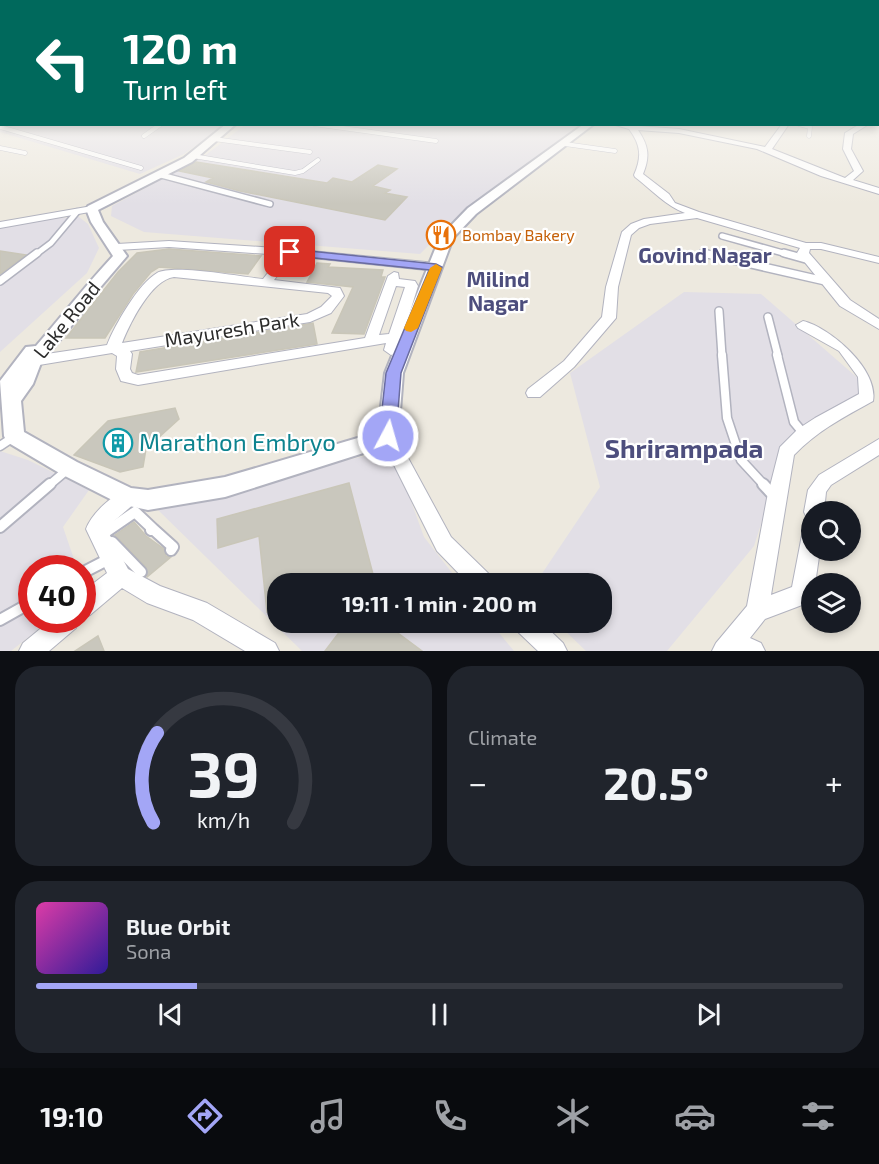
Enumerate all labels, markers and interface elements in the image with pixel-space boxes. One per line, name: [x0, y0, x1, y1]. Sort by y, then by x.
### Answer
text: 120 m: [123, 22, 238, 72]
icon: left: [24, 24, 102, 102]
text: Turn left: [123, 73, 227, 105]
restaurant icon: Bombay Bakery: [425, 219, 457, 251]
place label: Bombay Bakery: [462, 225, 575, 244]
pin: [264, 226, 315, 277]
icon: arrive: [273, 235, 306, 268]
district label: Govind Nagar: [638, 242, 772, 267]
district label: Milind Nagar: [467, 266, 529, 315]
street label: Lake Road: [28, 276, 105, 363]
street label: Mayuresh Park: [163, 307, 301, 352]
position arrow: [356, 404, 420, 468]
building icon: Marathon Embryo: [102, 427, 134, 459]
place label: Marathon Embryo: [139, 427, 336, 456]
district label: Shrirampada: [605, 432, 763, 463]
map controls: [801, 501, 861, 633]
button: search: [801, 501, 861, 561]
speed limit sign: 40: [18, 555, 96, 633]
button: layers: [801, 573, 861, 633]
text: 19:11 · 1 min · 200 m: [342, 590, 537, 616]
text: Climate: [468, 725, 537, 749]
text: 39: [187, 735, 260, 810]
text: 20.5°: [603, 755, 709, 809]
text: −: [468, 762, 487, 802]
text: +: [825, 762, 843, 802]
text: km/h: [197, 807, 250, 832]
text: Blue Orbit: [126, 913, 230, 939]
text: Sona: [126, 939, 171, 963]
icon: previous: [154, 998, 187, 1031]
icon: pause: [423, 998, 456, 1031]
icon: next: [692, 998, 725, 1031]
icon: directions: [184, 1095, 226, 1137]
icon: music: [307, 1095, 349, 1137]
icon: phone: [429, 1095, 471, 1137]
icon: climate: [552, 1095, 594, 1137]
icon: car: [674, 1095, 716, 1137]
icon: filters: [797, 1095, 839, 1137]
text: 19:10: [40, 1100, 104, 1132]

